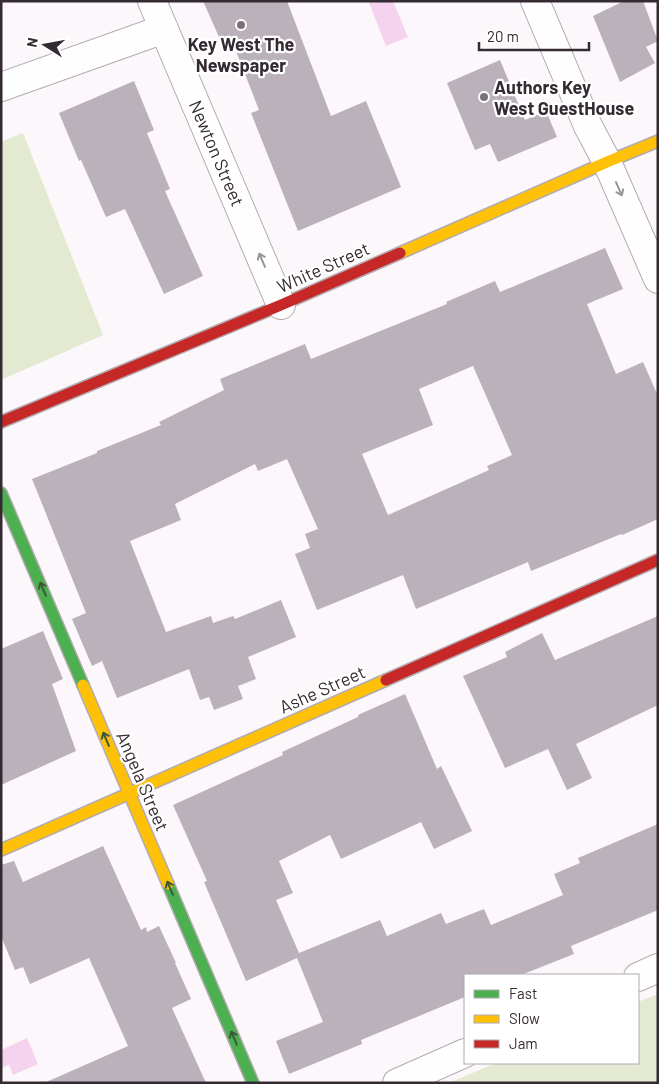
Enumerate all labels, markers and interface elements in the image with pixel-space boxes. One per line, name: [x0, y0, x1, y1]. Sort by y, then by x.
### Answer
marker: Key West The Newspaper: [235, 19, 247, 31]
north arrow: [20, 20, 70, 70]
scale bar: [479, 20, 589, 52]
text: 20 m: [487, 27, 519, 45]
place label: Key West The Newspaper: [188, 33, 294, 76]
text: N: [23, 36, 41, 49]
place label: Authors Key West GuestHouse: [494, 76, 634, 119]
marker: Authors Key West GuestHouse: [478, 91, 490, 103]
street label: Newton Street: [185, 97, 249, 209]
one-way arrow: [614, 181, 624, 196]
street label: White Street: [273, 237, 373, 297]
one-way arrow: [257, 253, 266, 268]
one-way arrow: [37, 582, 47, 597]
street label: Ashe Street: [276, 660, 368, 718]
street label: Angela Street: [112, 728, 174, 834]
one-way arrow: [101, 732, 111, 747]
one-way arrow: [165, 881, 174, 896]
legend: [464, 974, 639, 1064]
text: Fast: [509, 984, 537, 1002]
text: Slow: [509, 1009, 540, 1027]
one-way arrow: [228, 1031, 238, 1046]
text: Jam: [509, 1034, 538, 1052]

